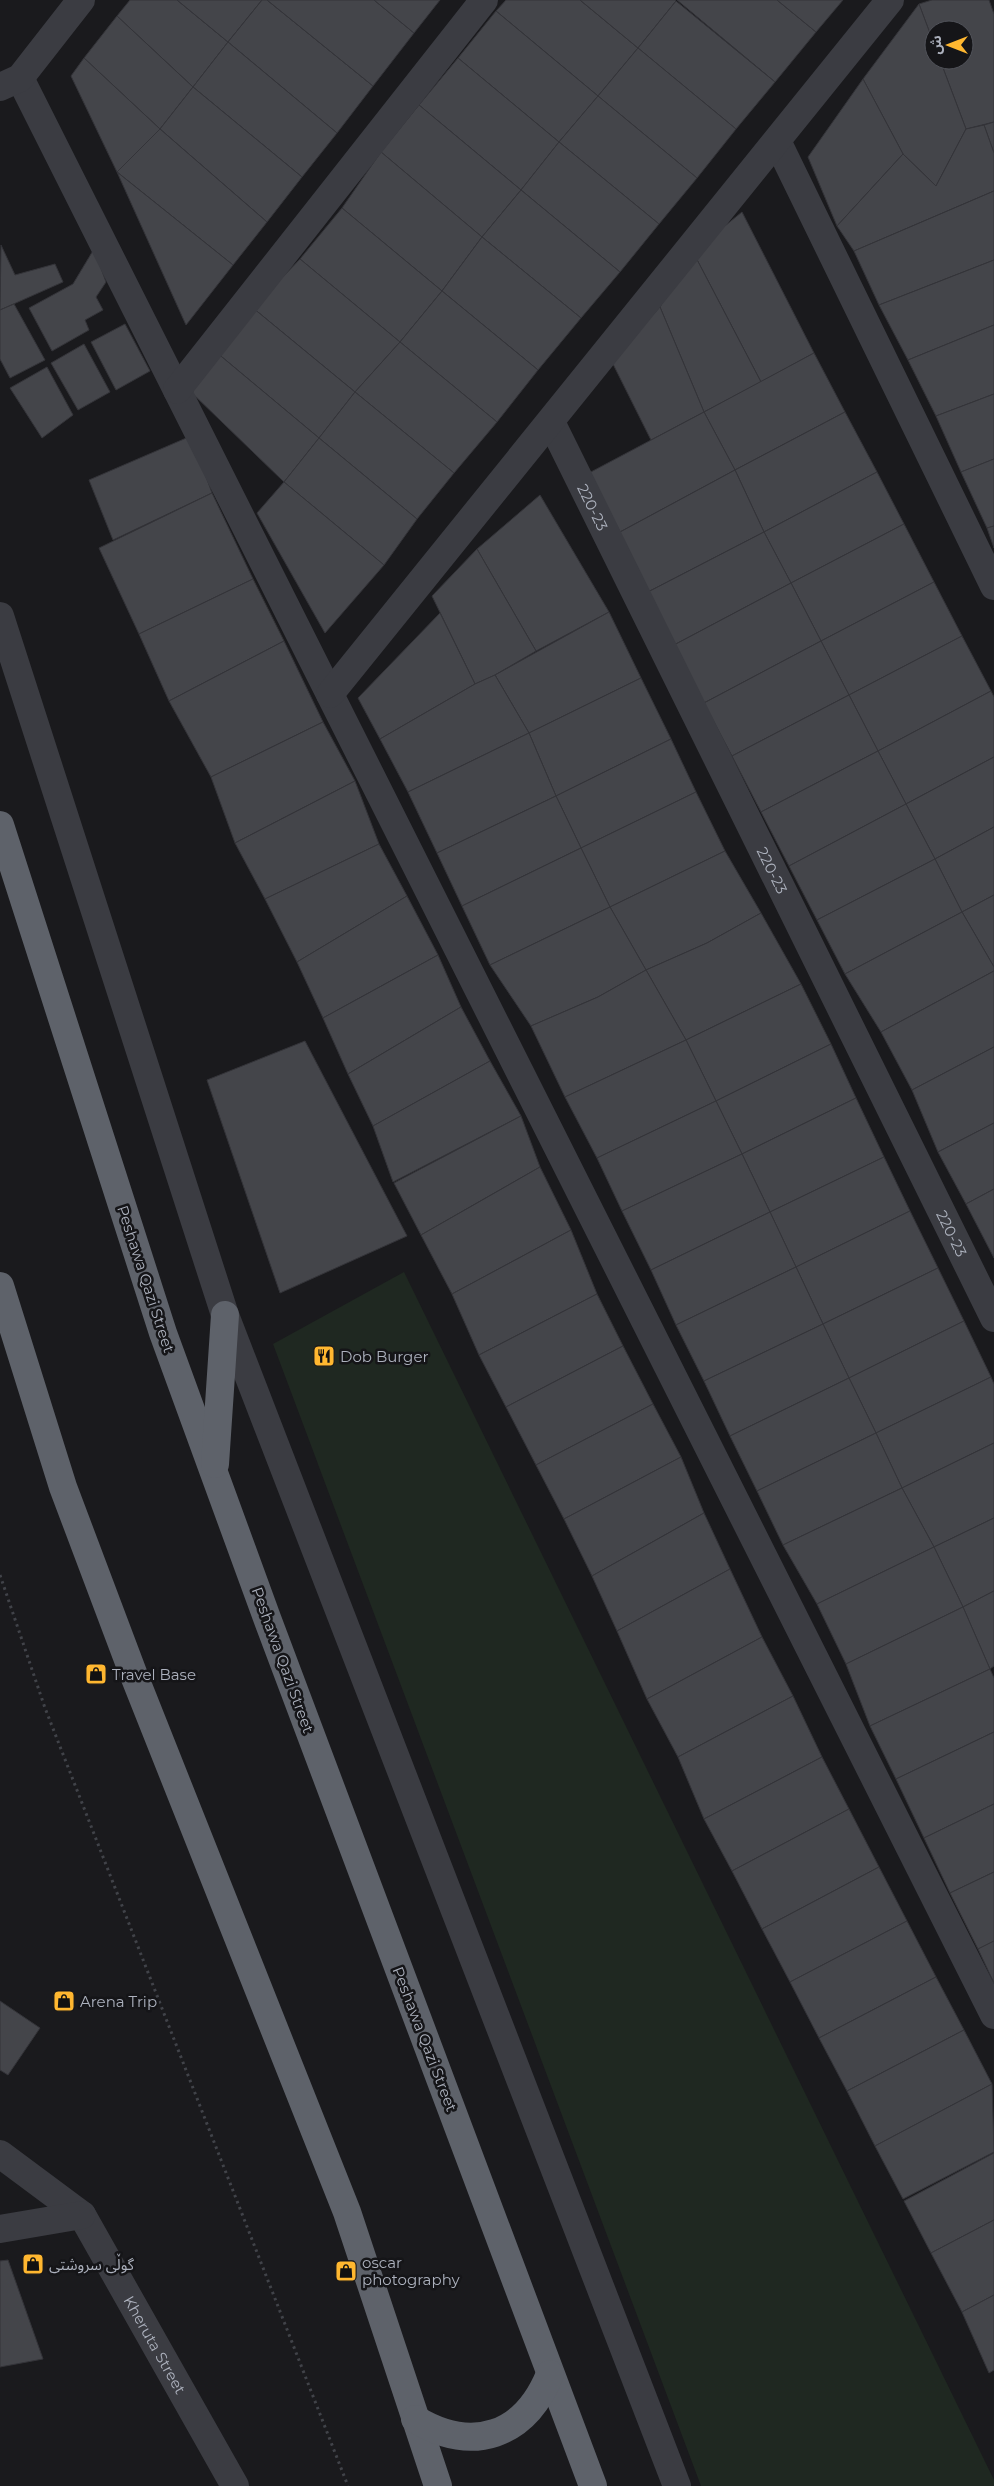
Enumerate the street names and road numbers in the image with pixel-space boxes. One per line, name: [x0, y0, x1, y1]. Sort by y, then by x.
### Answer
street label: 220-23: [574, 481, 613, 534]
street label: 220-23: [753, 844, 792, 897]
street label: Peshawa Qazi Street: [113, 1203, 179, 1355]
street label: 220-23: [933, 1207, 972, 1260]
street label: Peshawa Qazi Street: [248, 1584, 318, 1736]
street label: Peshawa Qazi Street: [389, 1964, 461, 2114]
street label: Kheruta Street: [120, 2292, 190, 2397]

